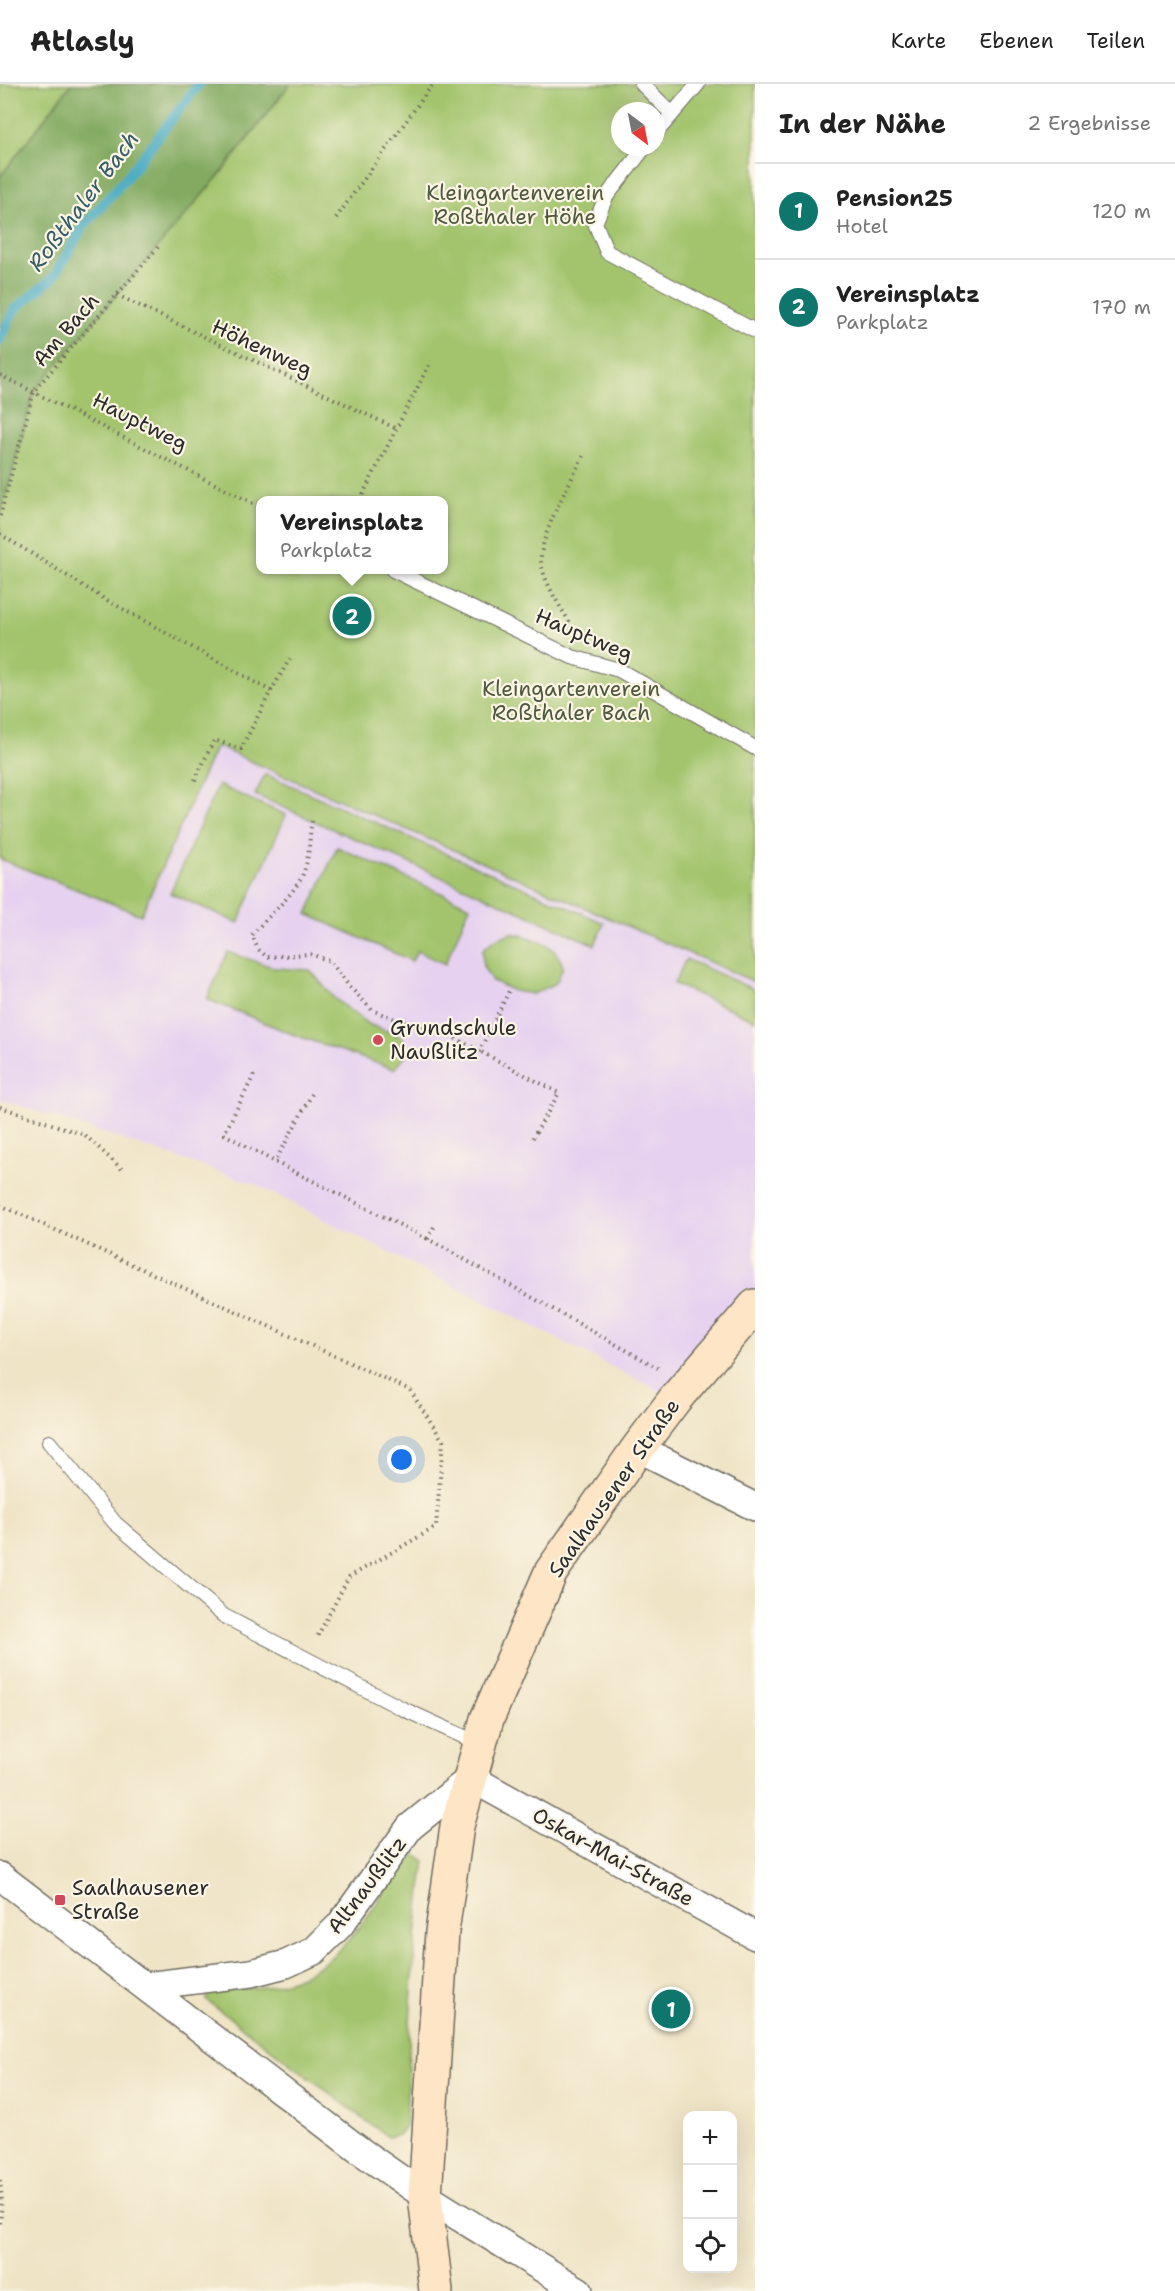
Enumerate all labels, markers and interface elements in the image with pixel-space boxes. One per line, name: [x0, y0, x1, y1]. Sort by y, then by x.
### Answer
text: Atlasly: [30, 22, 135, 60]
text: Karte: [891, 27, 946, 55]
text: Ebenen: [979, 27, 1054, 55]
text: Teilen: [1087, 27, 1145, 55]
north arrow: [611, 102, 665, 156]
text: In der Nähe: [779, 106, 946, 141]
text: 2 Ergebnisse: [1027, 110, 1151, 136]
water label: Roßthaler Bach: [21, 126, 145, 277]
park label: Kleingartenverein Roßthaler Höhe: [426, 179, 604, 231]
text: Pension25: [836, 184, 953, 213]
text: 1: [794, 198, 803, 224]
text: 120 m: [1092, 198, 1151, 224]
text: Hotel: [836, 213, 888, 239]
text: Vereinsplatz: [836, 280, 980, 309]
street label: Am Bach: [26, 287, 106, 373]
text: 2: [792, 294, 806, 320]
text: 170 m: [1092, 294, 1151, 320]
text: Parkplatz: [836, 309, 929, 335]
street label: Höhenweg: [207, 313, 317, 383]
street label: Hauptweg: [88, 386, 192, 458]
popup: [256, 496, 448, 574]
text: Vereinsplatz: [280, 508, 424, 537]
text: Parkplatz: [280, 537, 373, 563]
pin: 2: [332, 594, 372, 638]
street label: Hauptweg: [531, 602, 637, 668]
park label: Kleingartenverein Roßthaler Bach: [482, 675, 660, 727]
place label: Grundschule Naußlitz: [390, 1014, 517, 1066]
marker: Grundschule Naußlitz: [371, 1033, 385, 1047]
street label: Saalhausener Straße: [542, 1393, 686, 1583]
your location: [387, 1445, 416, 1474]
street label: Oskar-Mai-Straße: [527, 1801, 699, 1913]
street label: Altnaußlitz: [321, 1830, 413, 1940]
place label: Saalhausener Straße: [72, 1874, 209, 1926]
marker: Saalhausener Straße: [53, 1893, 67, 1907]
pin: 1: [652, 1986, 690, 2032]
map controls: [683, 2111, 737, 2273]
button: +: [683, 2111, 737, 2165]
button: −: [683, 2165, 737, 2219]
button: locate: [683, 2219, 737, 2273]

